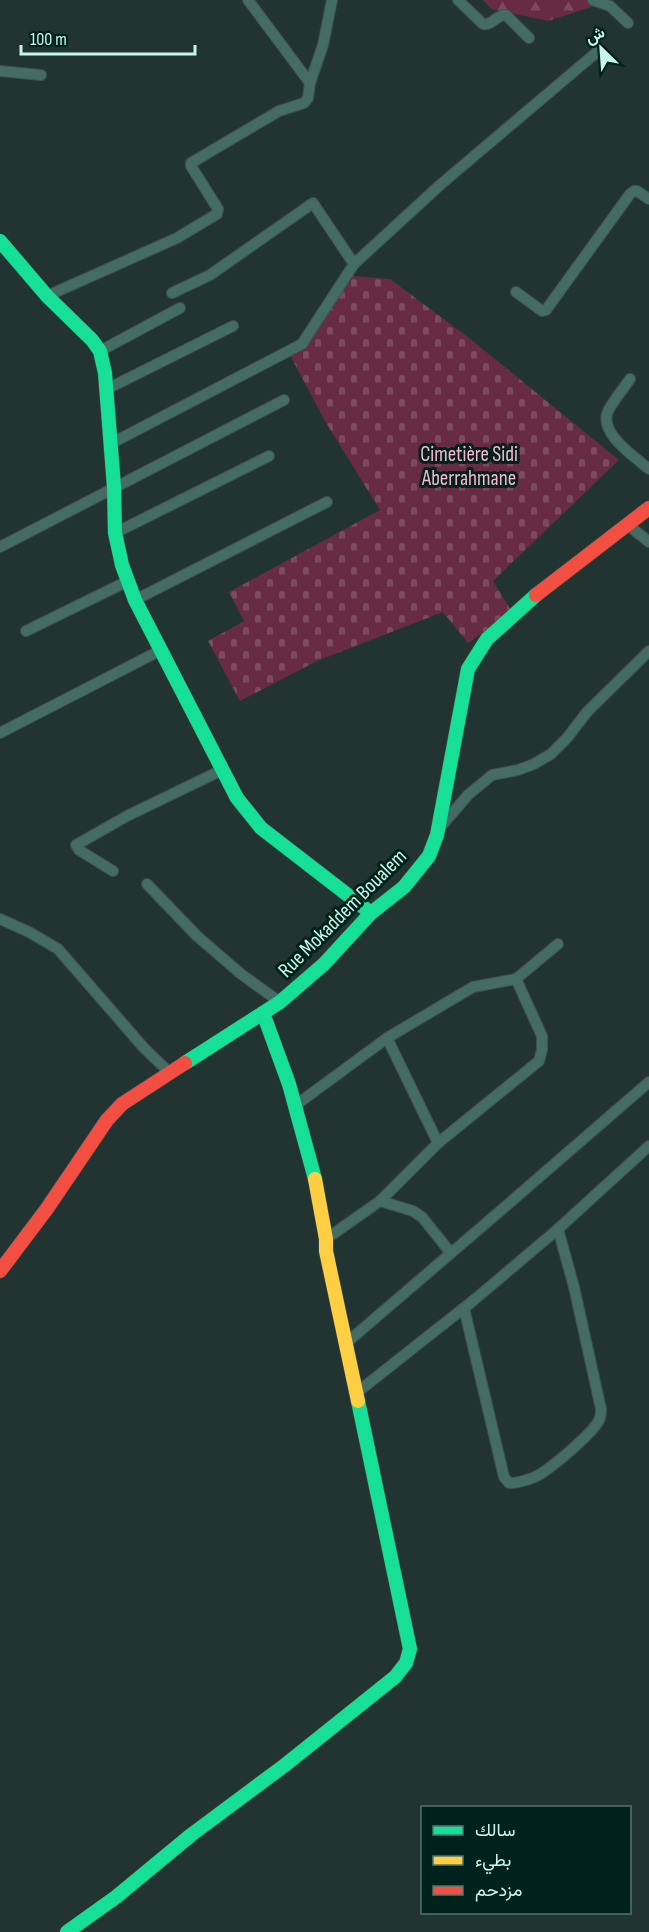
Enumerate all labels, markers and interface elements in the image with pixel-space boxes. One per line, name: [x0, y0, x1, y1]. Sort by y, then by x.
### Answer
scale bar: [21, 18, 195, 56]
north arrow: [571, 18, 631, 78]
text: ش: [583, 23, 608, 48]
text: 100 m: [30, 29, 67, 50]
park label: Cimetière Sidi Aberrahmane: [420, 442, 518, 491]
street label: Rue Mokaddem Boualem: [273, 844, 412, 983]
legend: [421, 1806, 631, 1914]
text: سالك: [475, 1820, 515, 1841]
text: بطيء: [475, 1850, 511, 1875]
text: مزدحم: [475, 1880, 522, 1902]

